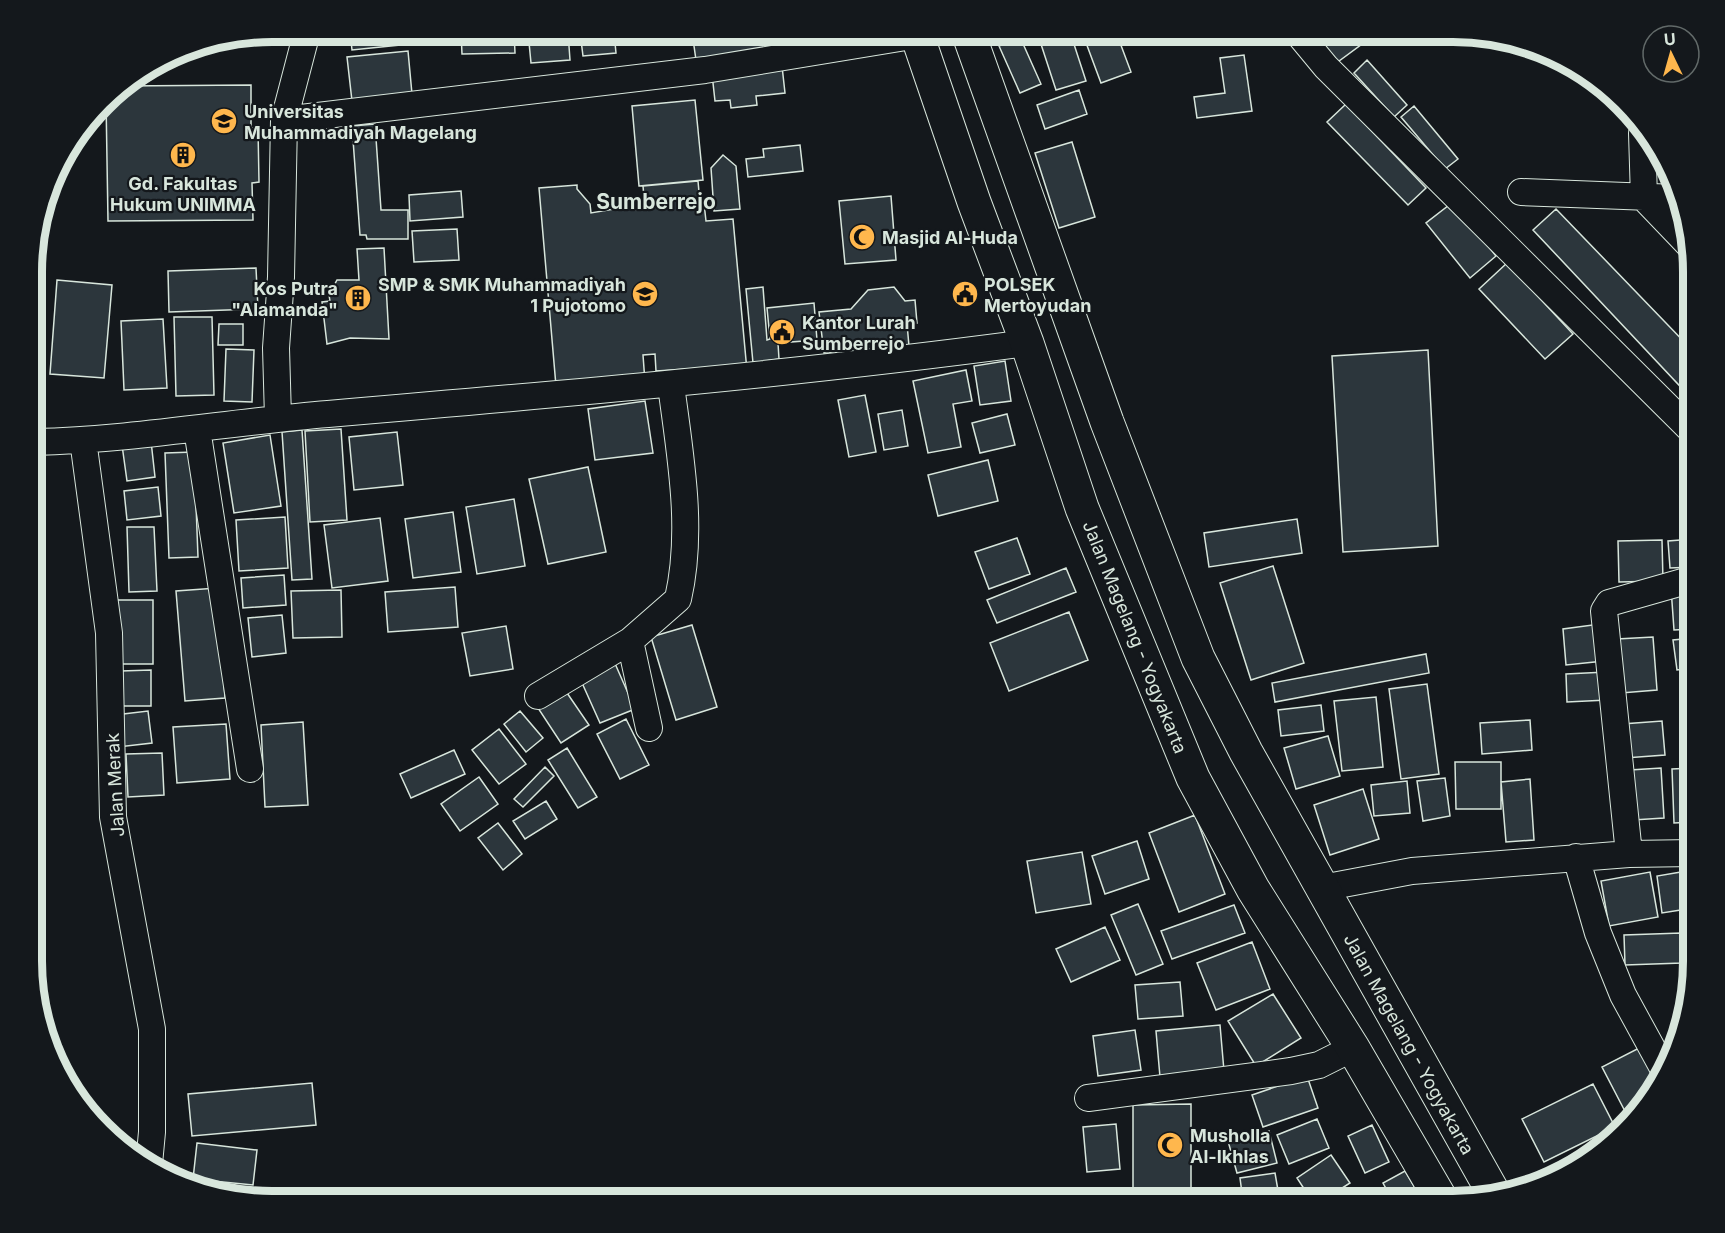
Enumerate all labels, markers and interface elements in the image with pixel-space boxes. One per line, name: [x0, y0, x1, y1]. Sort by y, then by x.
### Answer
north arrow: [1641, 24, 1701, 84]
text: U: [1663, 29, 1676, 50]
place label: Universitas Muhammadiyah Magelang: [244, 101, 477, 143]
school or university icon: Universitas Muhammadiyah Magelang: [209, 106, 239, 136]
building icon: Gd. Fakultas Hukum UNIMMA: [168, 140, 198, 170]
place label: Gd. Fakultas Hukum UNIMMA: [110, 173, 256, 215]
district label: Sumberrejo: [596, 189, 716, 214]
mosque icon: Masjid Al-Huda: [847, 222, 877, 252]
place label: Masjid Al-Huda: [882, 227, 1018, 248]
place label: SMP & SMK Muhammadiyah 1 Pujotomo: [378, 274, 626, 316]
place label: POLSEK Mertoyudan: [984, 274, 1091, 316]
place label: Kos Putra "Alamanda": [231, 278, 338, 320]
school or university icon: SMP & SMK Muhammadiyah 1 Pujotomo: [630, 279, 660, 309]
public building icon: POLSEK Mertoyudan: [950, 279, 980, 309]
building icon: Kos Putra "Alamanda": [343, 283, 373, 313]
place label: Kantor Lurah Sumberrejo: [802, 312, 916, 354]
public building icon: Kantor Lurah Sumberrejo: [767, 317, 797, 347]
street label: Jalan Magelang - Yogyakarta: [1079, 518, 1191, 756]
street label: Jalan Merak: [102, 732, 128, 838]
street label: Jalan Magelang - Yogyakarta: [1339, 930, 1479, 1158]
place label: Musholla Al-Ikhlas: [1190, 1125, 1271, 1167]
mosque icon: Musholla Al-Ikhlas: [1155, 1130, 1185, 1160]

